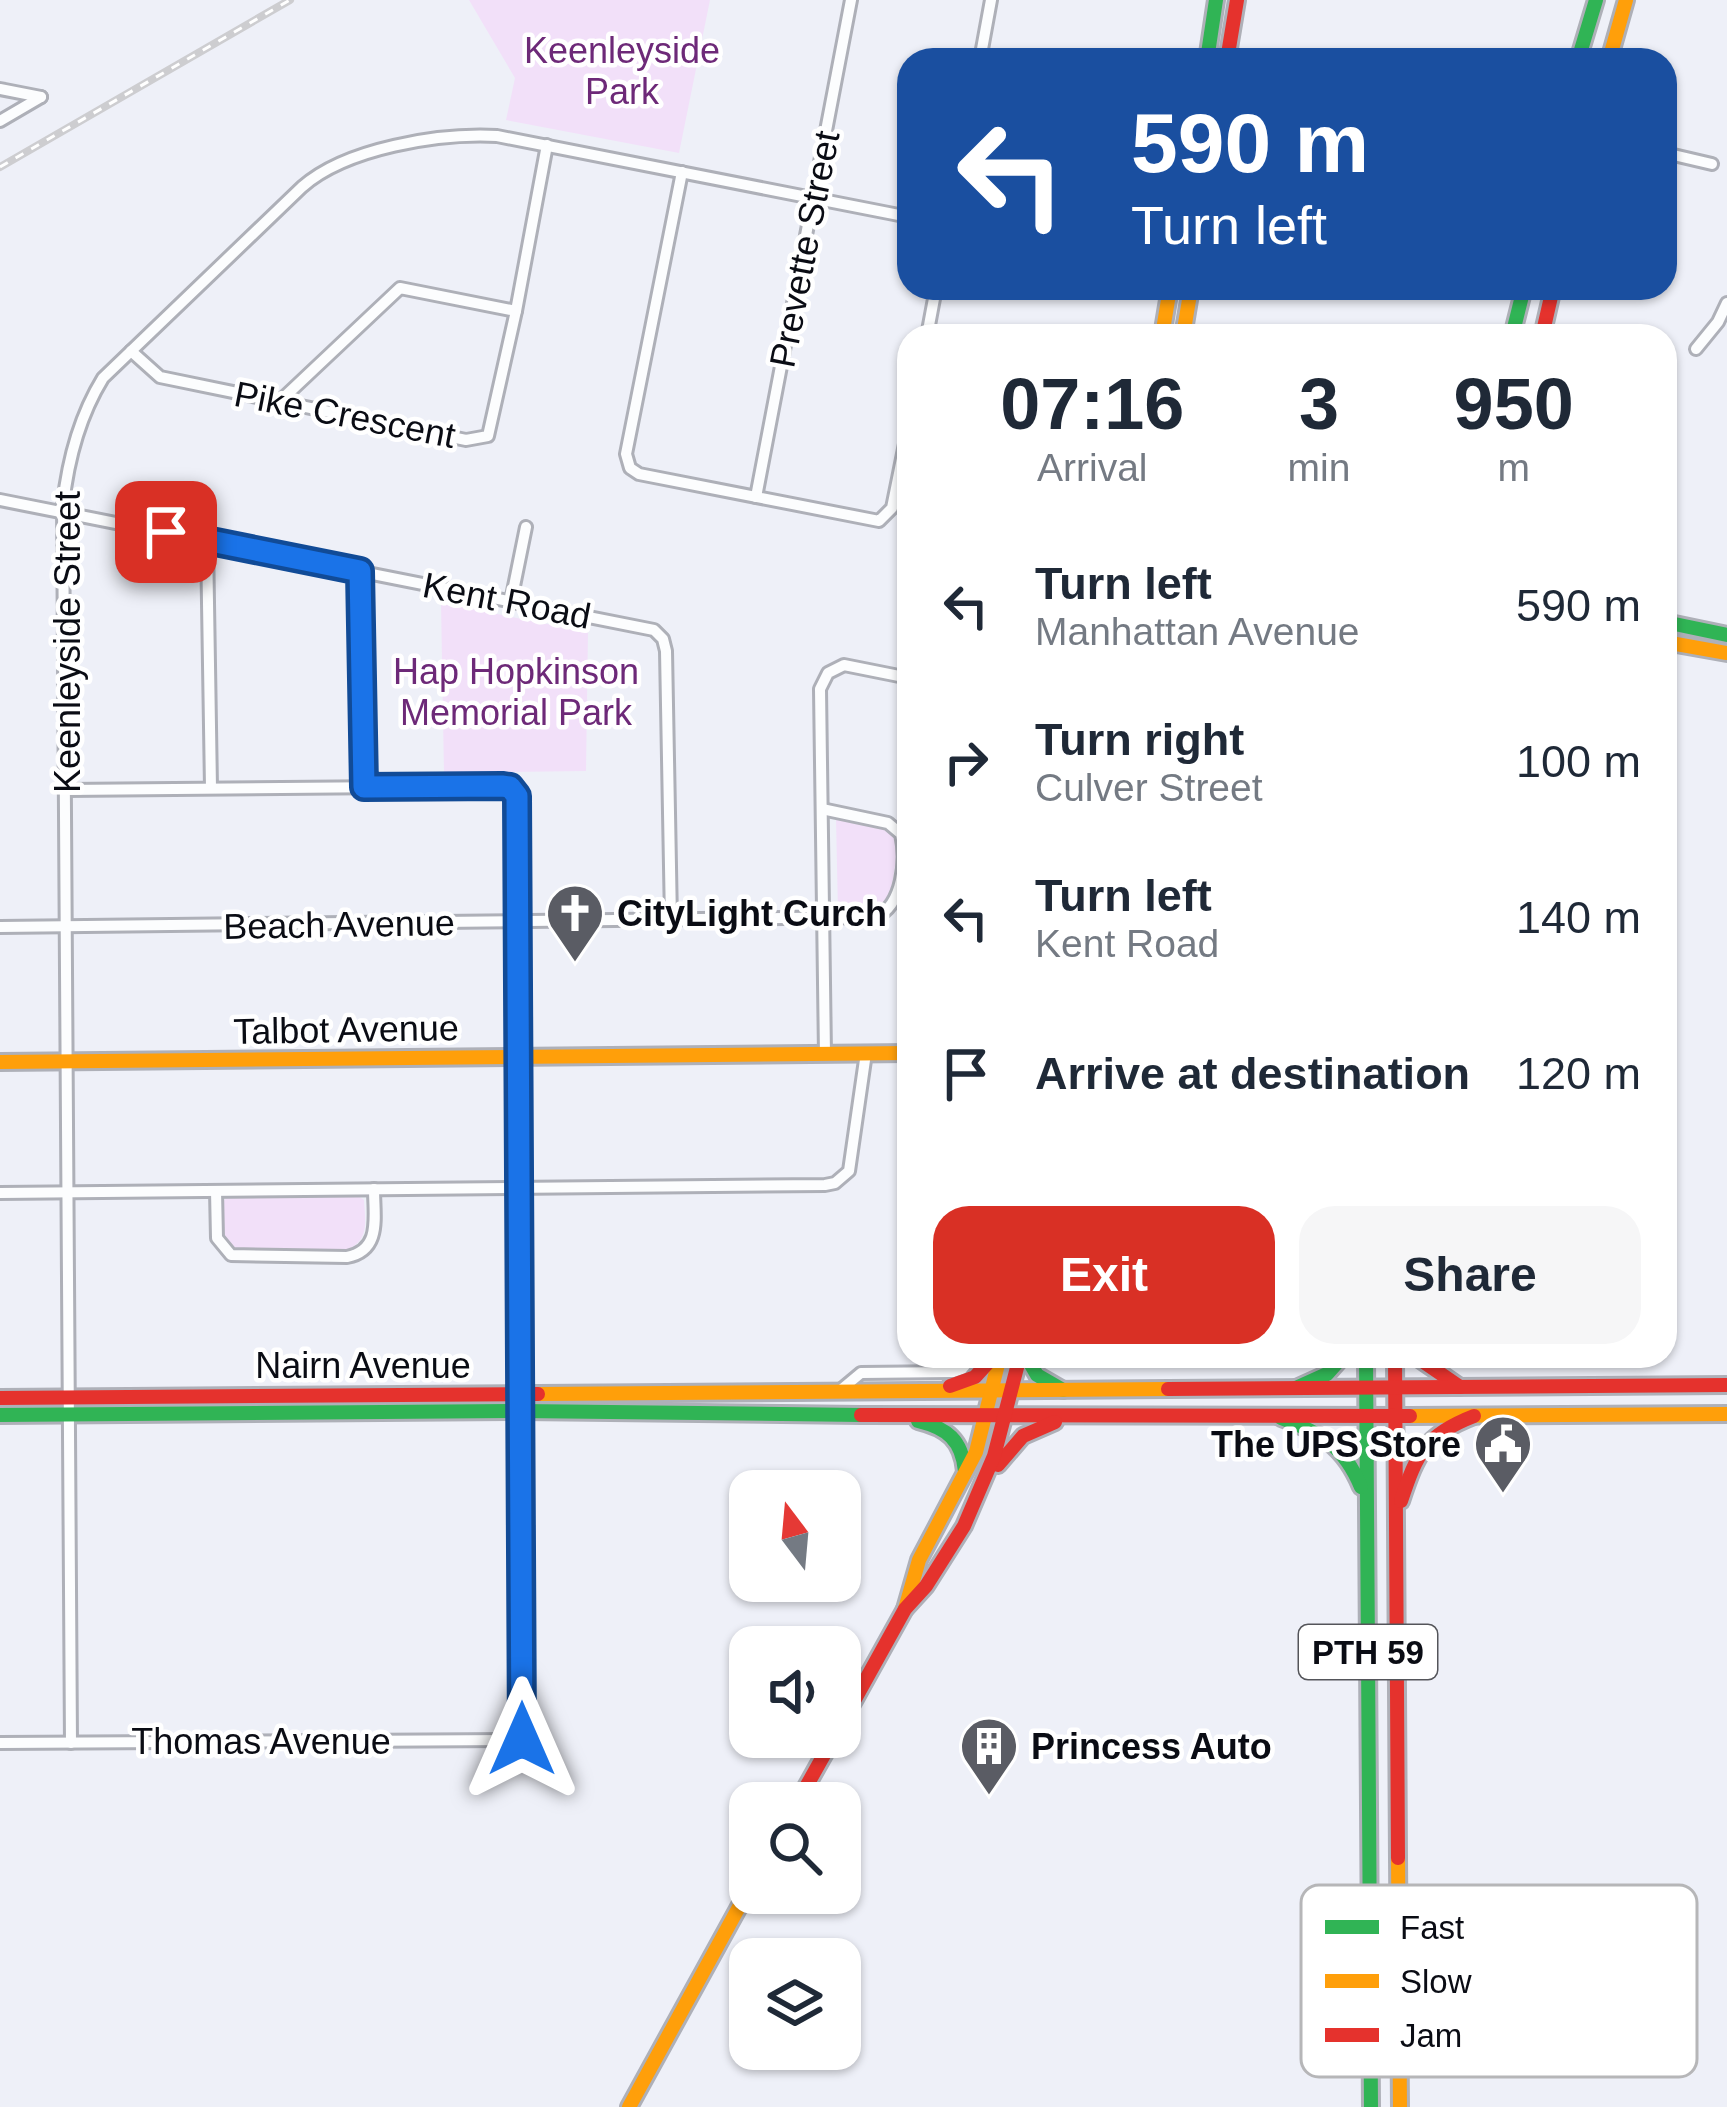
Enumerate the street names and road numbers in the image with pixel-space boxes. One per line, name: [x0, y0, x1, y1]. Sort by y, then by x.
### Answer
street label: Prevette Street: [761, 127, 848, 371]
street label: Pike Crescent: [231, 373, 459, 456]
street label: Keenleyside Street: [47, 491, 88, 793]
street label: Kent Road: [419, 564, 594, 637]
street label: Beach Avenue: [223, 902, 455, 947]
street label: Talbot Avenue: [233, 1007, 459, 1052]
street label: Nairn Avenue: [255, 1345, 471, 1386]
road number: PTH 59: [1299, 1625, 1437, 1679]
street label: Thomas Avenue: [131, 1721, 391, 1762]

